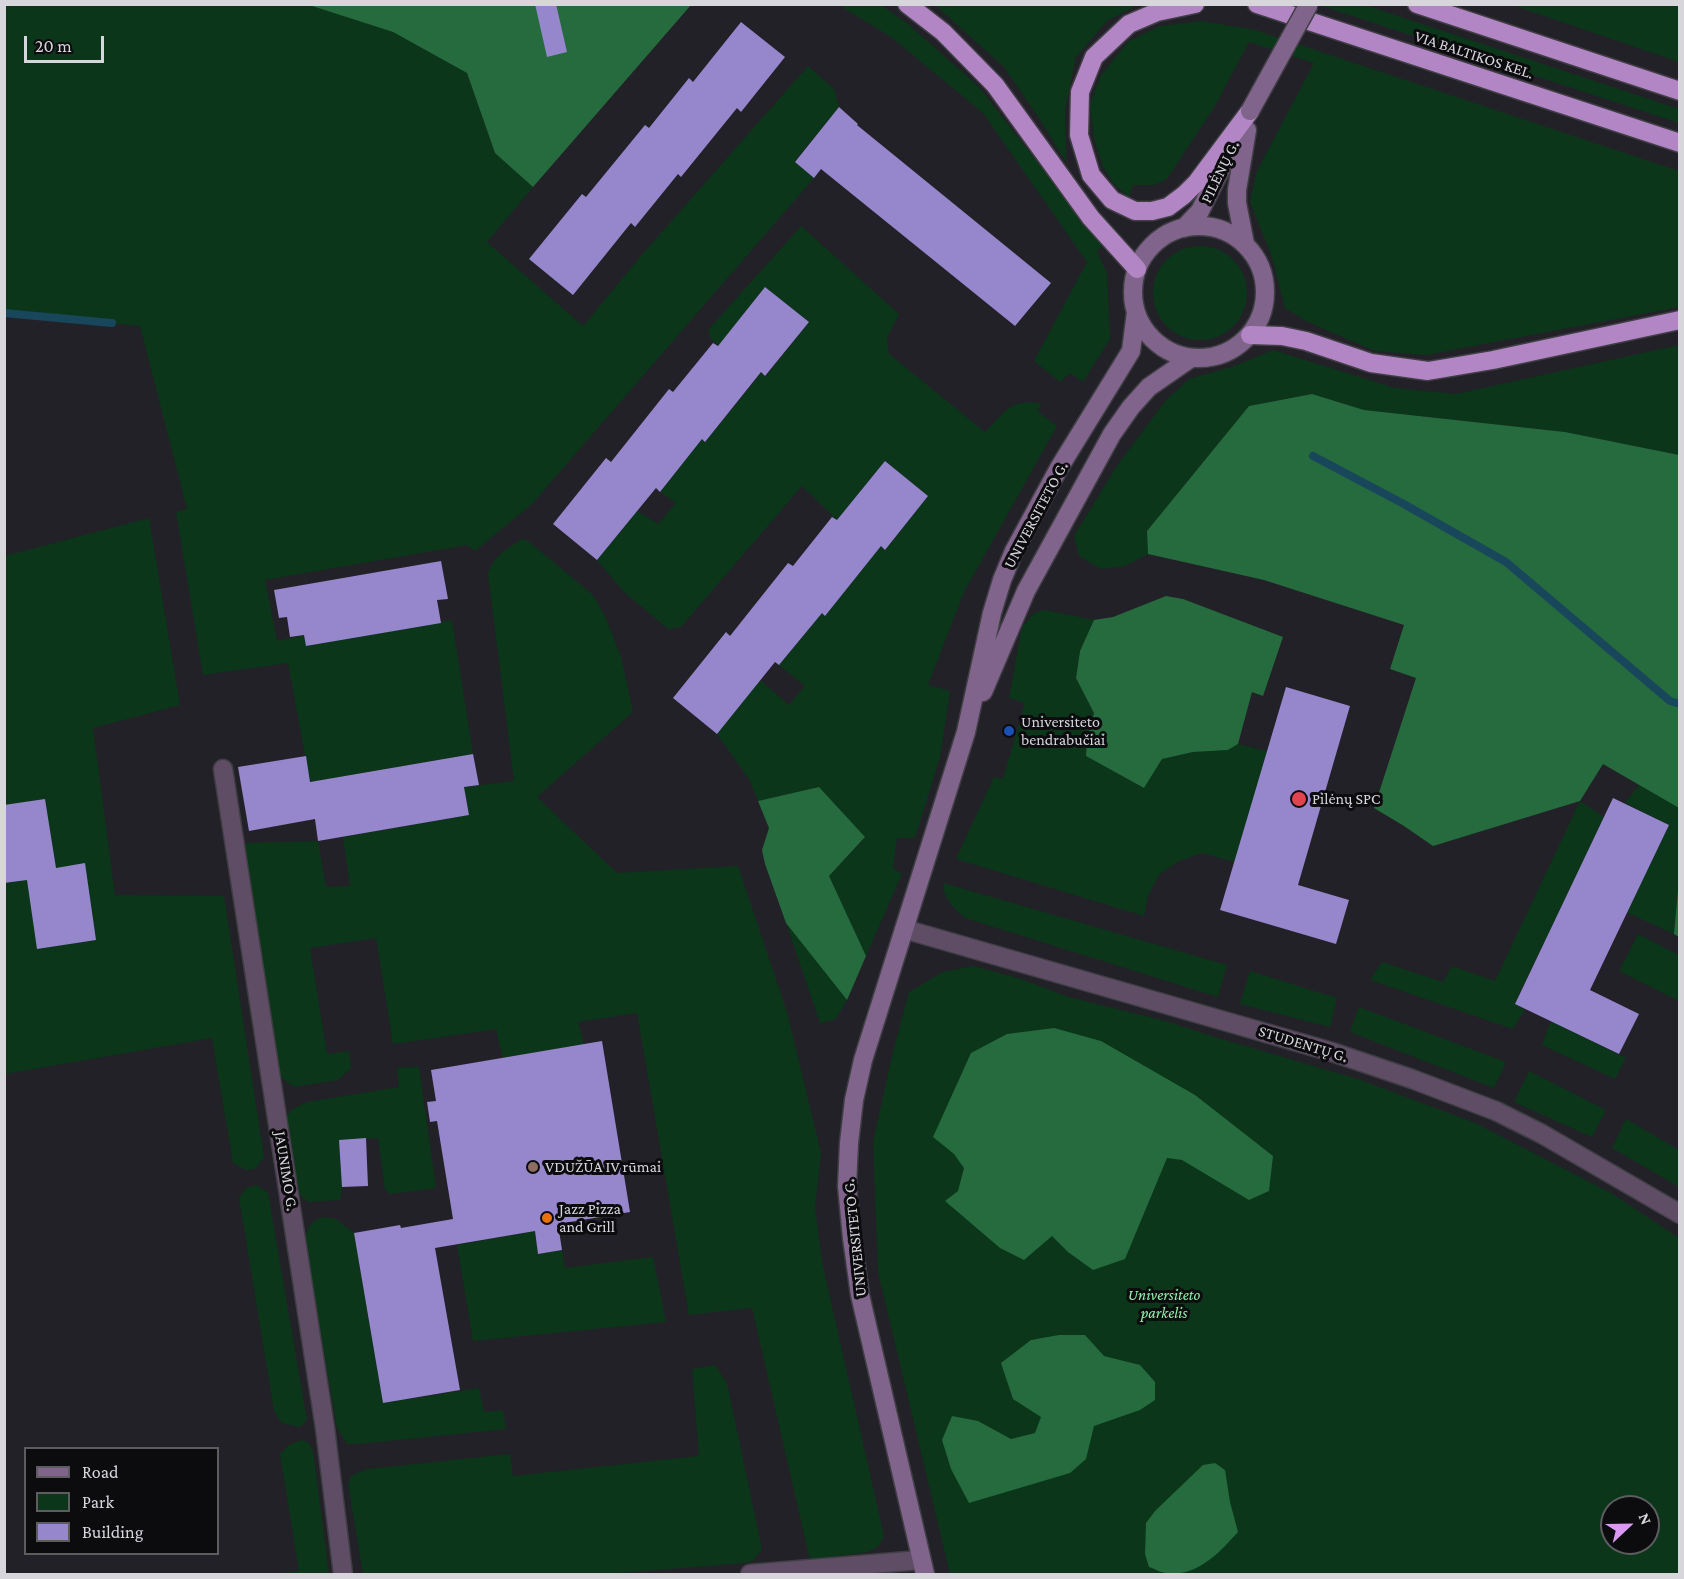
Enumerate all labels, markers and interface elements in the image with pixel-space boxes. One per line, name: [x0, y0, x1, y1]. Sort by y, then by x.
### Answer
scale bar: [27, 24, 106, 62]
street label: VIA BALTIKOS KEL.: [1412, 27, 1536, 83]
text: 20 m: [35, 36, 72, 56]
street label: PILĖNŲ G.: [1197, 138, 1243, 206]
street label: UNIVERSITETO G.: [1000, 458, 1072, 572]
place label: Universiteto bendrabučiai: [1021, 712, 1105, 750]
marker: Universiteto bendrabučiai: [1002, 724, 1016, 738]
place label: Pilėnų SPC: [1312, 789, 1380, 809]
marker: Pilėnų SPC: [1290, 790, 1308, 808]
street label: STUDENTŲ G.: [1256, 1021, 1350, 1067]
street label: JAUNIMO G.: [270, 1130, 302, 1212]
place label: VDUŽŪA IV rūmai: [545, 1157, 661, 1177]
marker: VDUŽŪA IV rūmai: [526, 1160, 540, 1174]
street label: UNIVERSITETO G.: [839, 1178, 871, 1298]
place label: Jazz Pizza and Grill: [559, 1199, 621, 1237]
marker: Jazz Pizza and Grill: [540, 1211, 554, 1225]
park label: Universiteto parkelis: [1128, 1285, 1200, 1323]
legend: [24, 1447, 219, 1555]
text: Road: [82, 1462, 119, 1482]
text: Park: [82, 1492, 114, 1512]
north arrow: [1600, 1495, 1660, 1555]
text: N: [1635, 1511, 1655, 1527]
text: Building: [82, 1522, 143, 1542]

